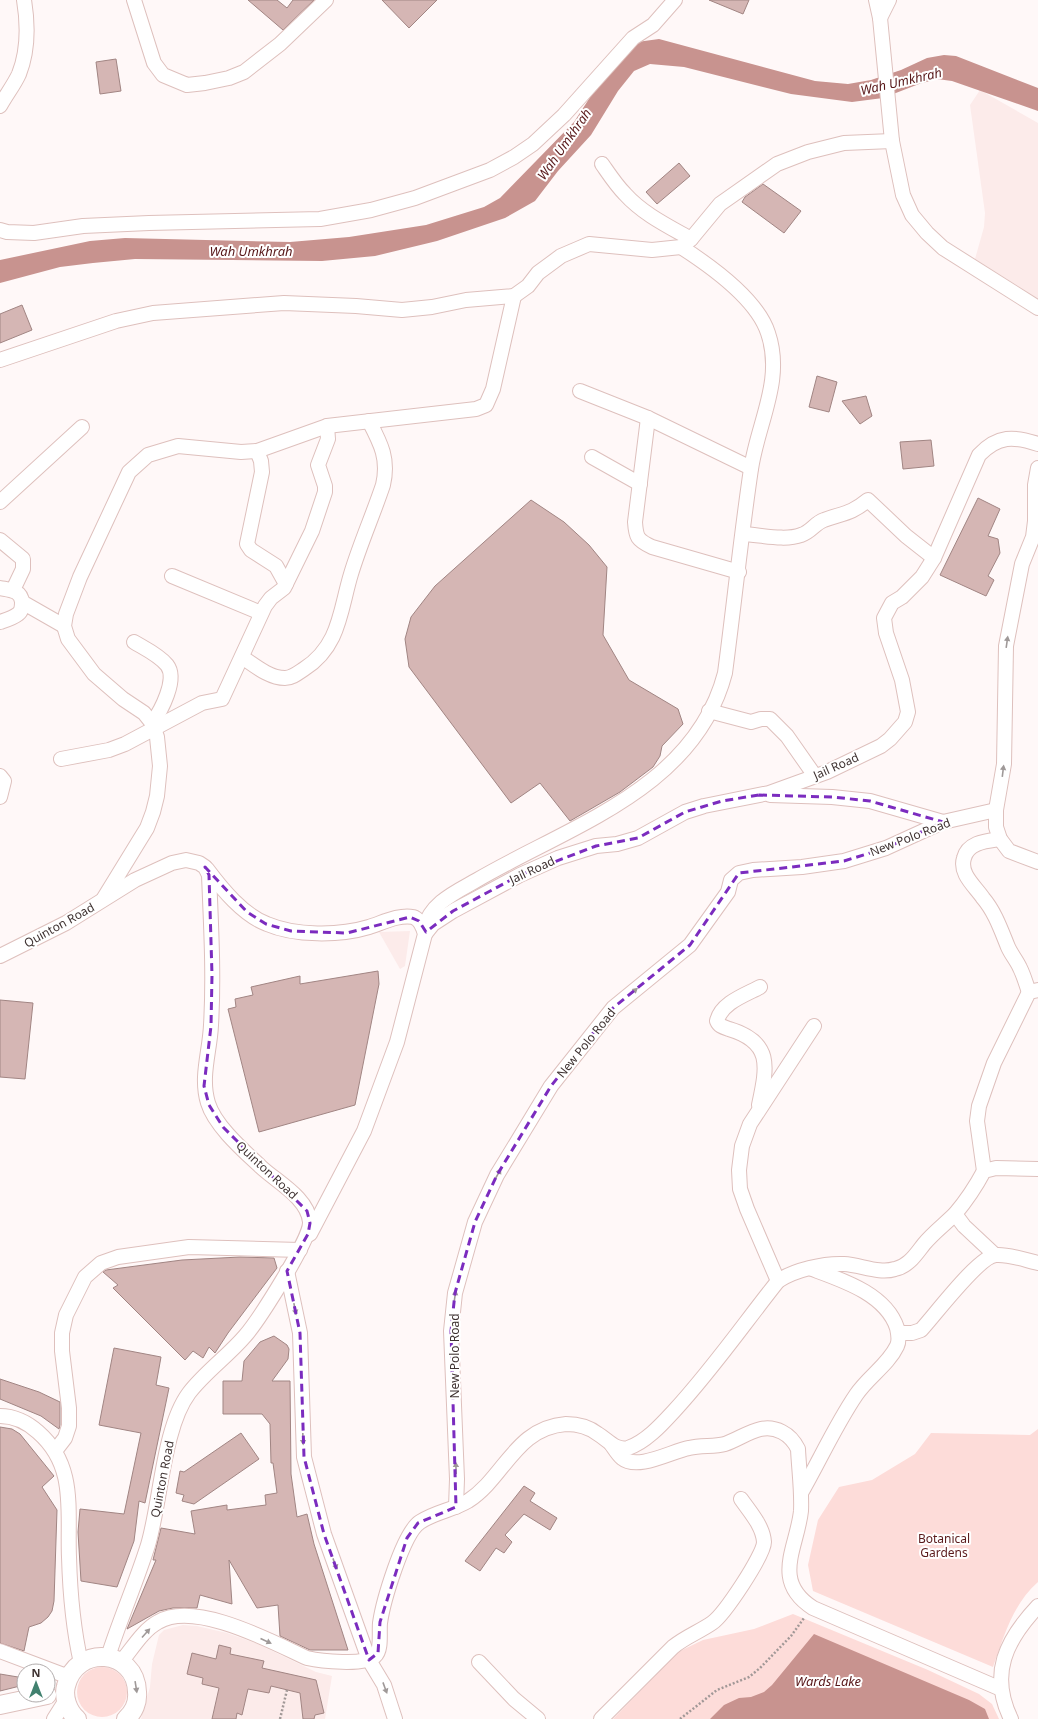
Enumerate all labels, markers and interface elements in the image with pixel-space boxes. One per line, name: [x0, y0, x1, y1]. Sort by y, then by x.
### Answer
water label: Wah Umkhrah: [858, 63, 944, 99]
water label: Wah Umkhrah: [533, 105, 595, 183]
water label: Wah Umkhrah: [209, 242, 293, 260]
one-way arrow: [1004, 636, 1010, 648]
street label: Jail Road: [810, 748, 861, 784]
one-way arrow: [1000, 765, 1006, 778]
street label: New Polo Road: [867, 814, 953, 860]
street label: Jail Road: [506, 852, 557, 888]
street label: Quinton Road: [21, 899, 97, 951]
one-way arrow: [627, 988, 638, 996]
street label: New Polo Road: [553, 1005, 619, 1081]
street label: Quinton Road: [233, 1137, 301, 1203]
one-way arrow: [494, 1168, 501, 1180]
one-way arrow: [452, 1290, 458, 1302]
one-way arrow: [292, 1303, 298, 1315]
street label: New Polo Road: [446, 1313, 463, 1399]
one-way arrow: [300, 1433, 306, 1446]
street label: Quinton Road: [146, 1439, 178, 1519]
one-way arrow: [453, 1462, 460, 1474]
park label: Botanical Gardens: [918, 1530, 970, 1561]
one-way arrow: [332, 1559, 338, 1571]
one-way arrow: [142, 1627, 151, 1638]
one-way arrow: [261, 1638, 273, 1644]
north arrow: [16, 1663, 56, 1703]
text: N: [32, 1665, 40, 1680]
water label: Wards Lake: [795, 1672, 861, 1690]
one-way arrow: [133, 1680, 139, 1693]
one-way arrow: [382, 1683, 388, 1695]

